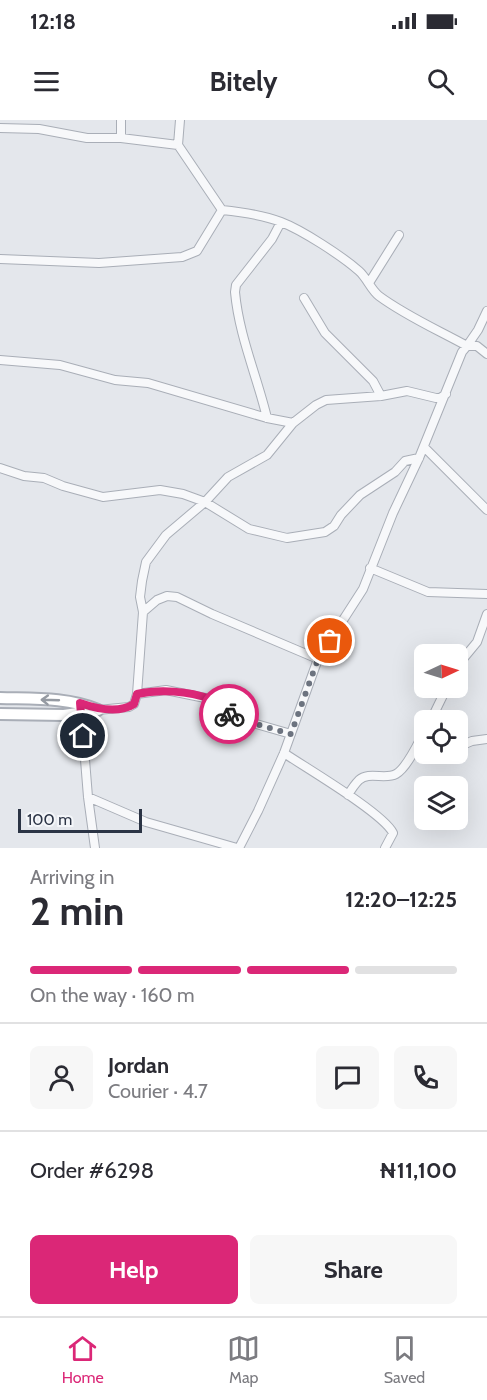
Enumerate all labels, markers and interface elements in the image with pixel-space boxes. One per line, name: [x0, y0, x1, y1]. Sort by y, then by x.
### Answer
text: 12:18: [30, 8, 76, 35]
icon: menu: [30, 65, 63, 98]
text: Bitely: [210, 65, 277, 98]
icon: search: [424, 65, 457, 98]
pin: [304, 615, 355, 666]
icon: bag: [313, 624, 346, 657]
north arrow: [414, 644, 468, 698]
map controls: [414, 644, 468, 830]
courier: [199, 684, 259, 744]
one-way arrow: [40, 694, 60, 705]
icon: bike: [213, 698, 246, 731]
pin: [57, 710, 108, 761]
button: locate: [414, 710, 468, 764]
icon: home: [66, 719, 99, 752]
button: layers: [414, 776, 468, 830]
scale bar: [18, 806, 142, 834]
text: 100 m: [27, 810, 72, 829]
text: Arriving in: [30, 865, 114, 889]
text: 12:20–12:25: [345, 886, 457, 913]
text: 2 min: [30, 887, 124, 935]
text: On the way · 160 m: [30, 983, 195, 1007]
button: person: [30, 1046, 93, 1109]
button: chat: [316, 1046, 379, 1109]
button: phone: [394, 1046, 457, 1109]
text: Jordan: [108, 1052, 169, 1079]
text: Courier · 4.7: [108, 1079, 208, 1103]
text: Order #6298: [30, 1157, 154, 1184]
text: ₦11,100: [379, 1157, 457, 1184]
button: Help: [30, 1235, 238, 1304]
button: Share: [250, 1235, 457, 1304]
tab: Home: [62, 1332, 104, 1387]
tab: Map: [227, 1332, 260, 1387]
tab: Saved: [384, 1332, 425, 1387]

